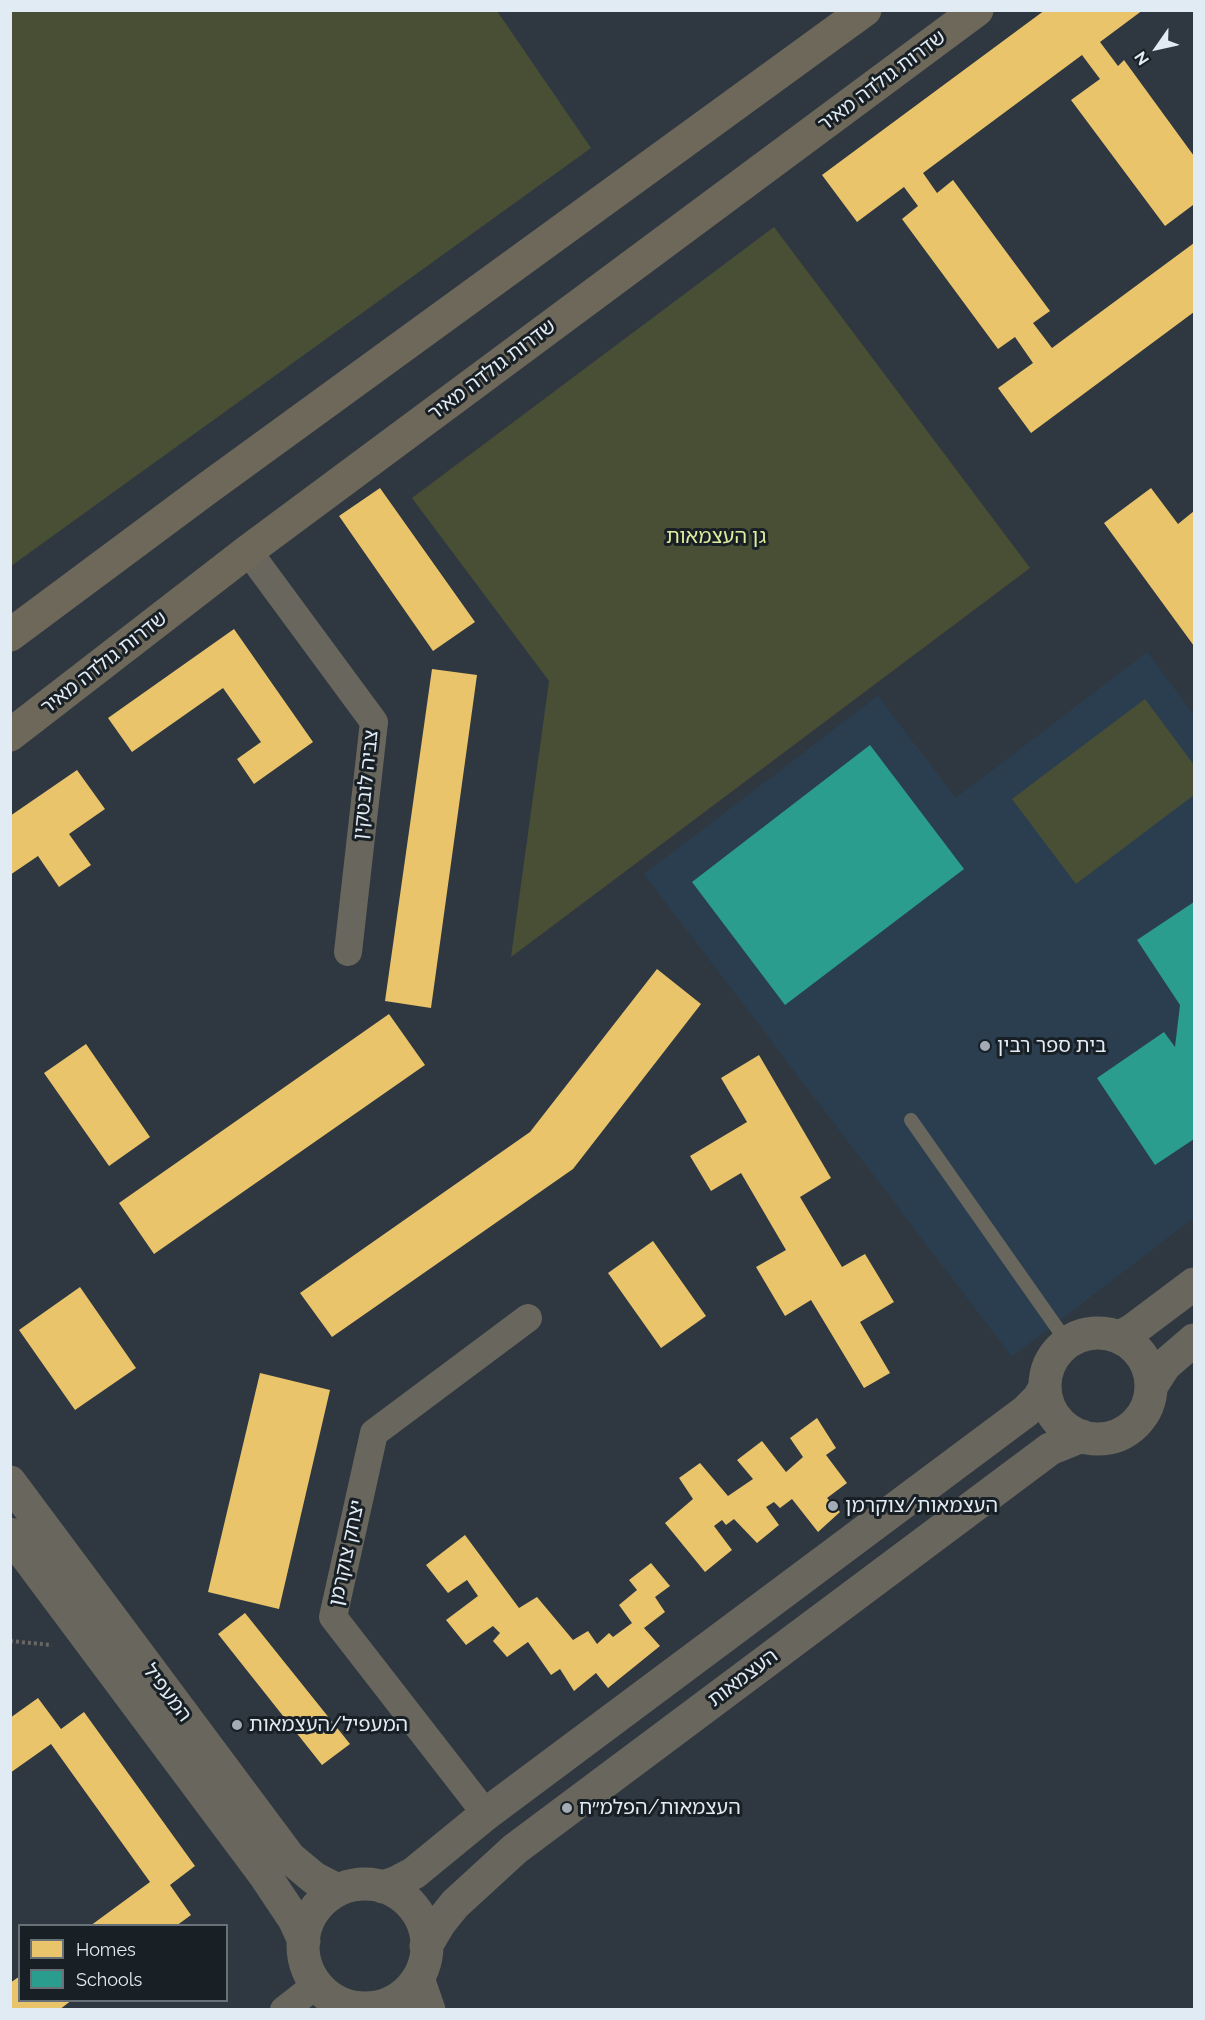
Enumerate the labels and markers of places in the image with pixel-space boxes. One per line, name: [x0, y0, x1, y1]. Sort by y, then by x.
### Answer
place label: בית ספר רבין: [997, 1034, 1107, 1058]
marker: בית ספר רבין: [978, 1039, 992, 1053]
place label: העצמאות/צוקרמן: [845, 1494, 998, 1518]
marker: העצמאות/צוקרמן: [826, 1499, 840, 1513]
place label: המעפיל/העצמאות: [249, 1713, 408, 1737]
marker: המעפיל/העצמאות: [230, 1718, 244, 1732]
place label: העצמאות/הפלמ״ח: [579, 1796, 741, 1820]
marker: העצמאות/הפלמ״ח: [560, 1801, 574, 1815]

